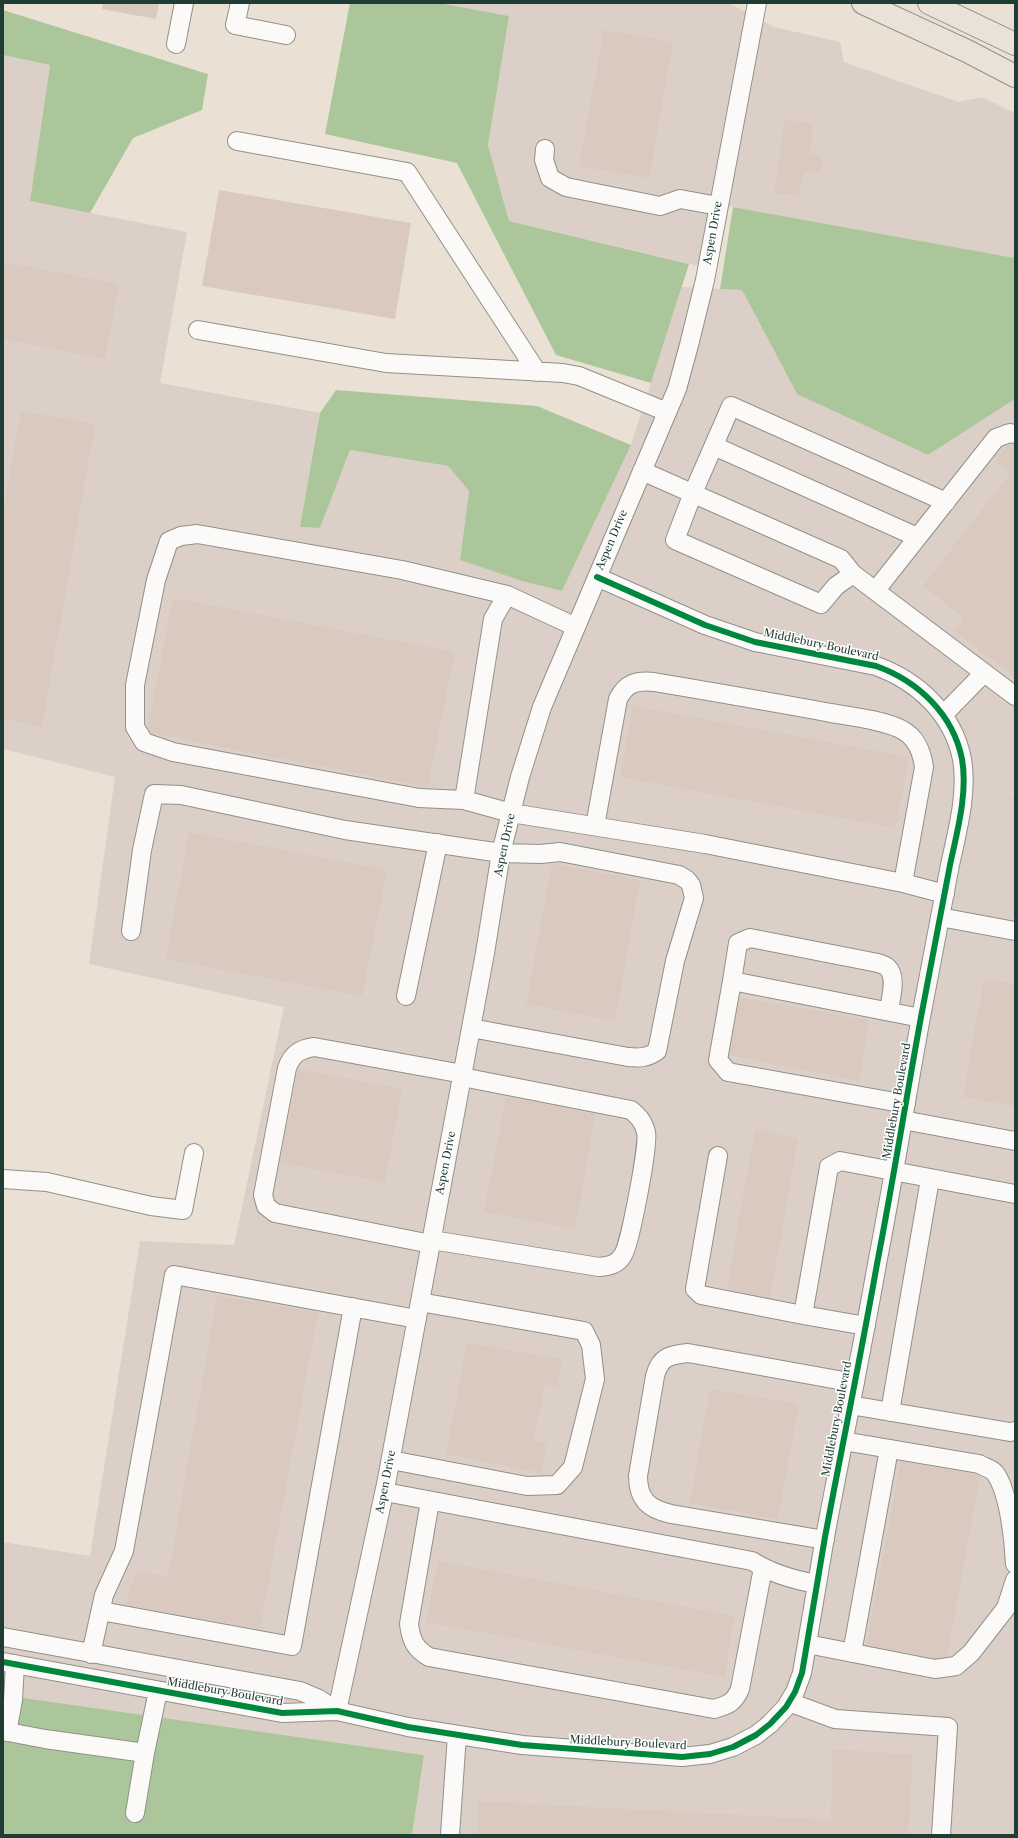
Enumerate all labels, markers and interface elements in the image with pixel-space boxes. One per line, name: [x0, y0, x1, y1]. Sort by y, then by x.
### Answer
street label: Aspen Drive: [701, 200, 725, 266]
street label: Aspen Drive: [593, 508, 631, 572]
street label: Middlebury Boulevard: [762, 626, 880, 664]
street label: Aspen Drive: [492, 812, 518, 878]
street label: Middlebury Boulevard: [880, 1042, 914, 1160]
street label: Aspen Drive: [433, 1130, 459, 1196]
street label: Middlebury Boulevard: [819, 1360, 855, 1478]
street label: Aspen Drive: [373, 1449, 399, 1515]
street label: Middlebury Boulevard: [166, 1675, 284, 1709]
street label: Middlebury Boulevard: [569, 1733, 687, 1753]

